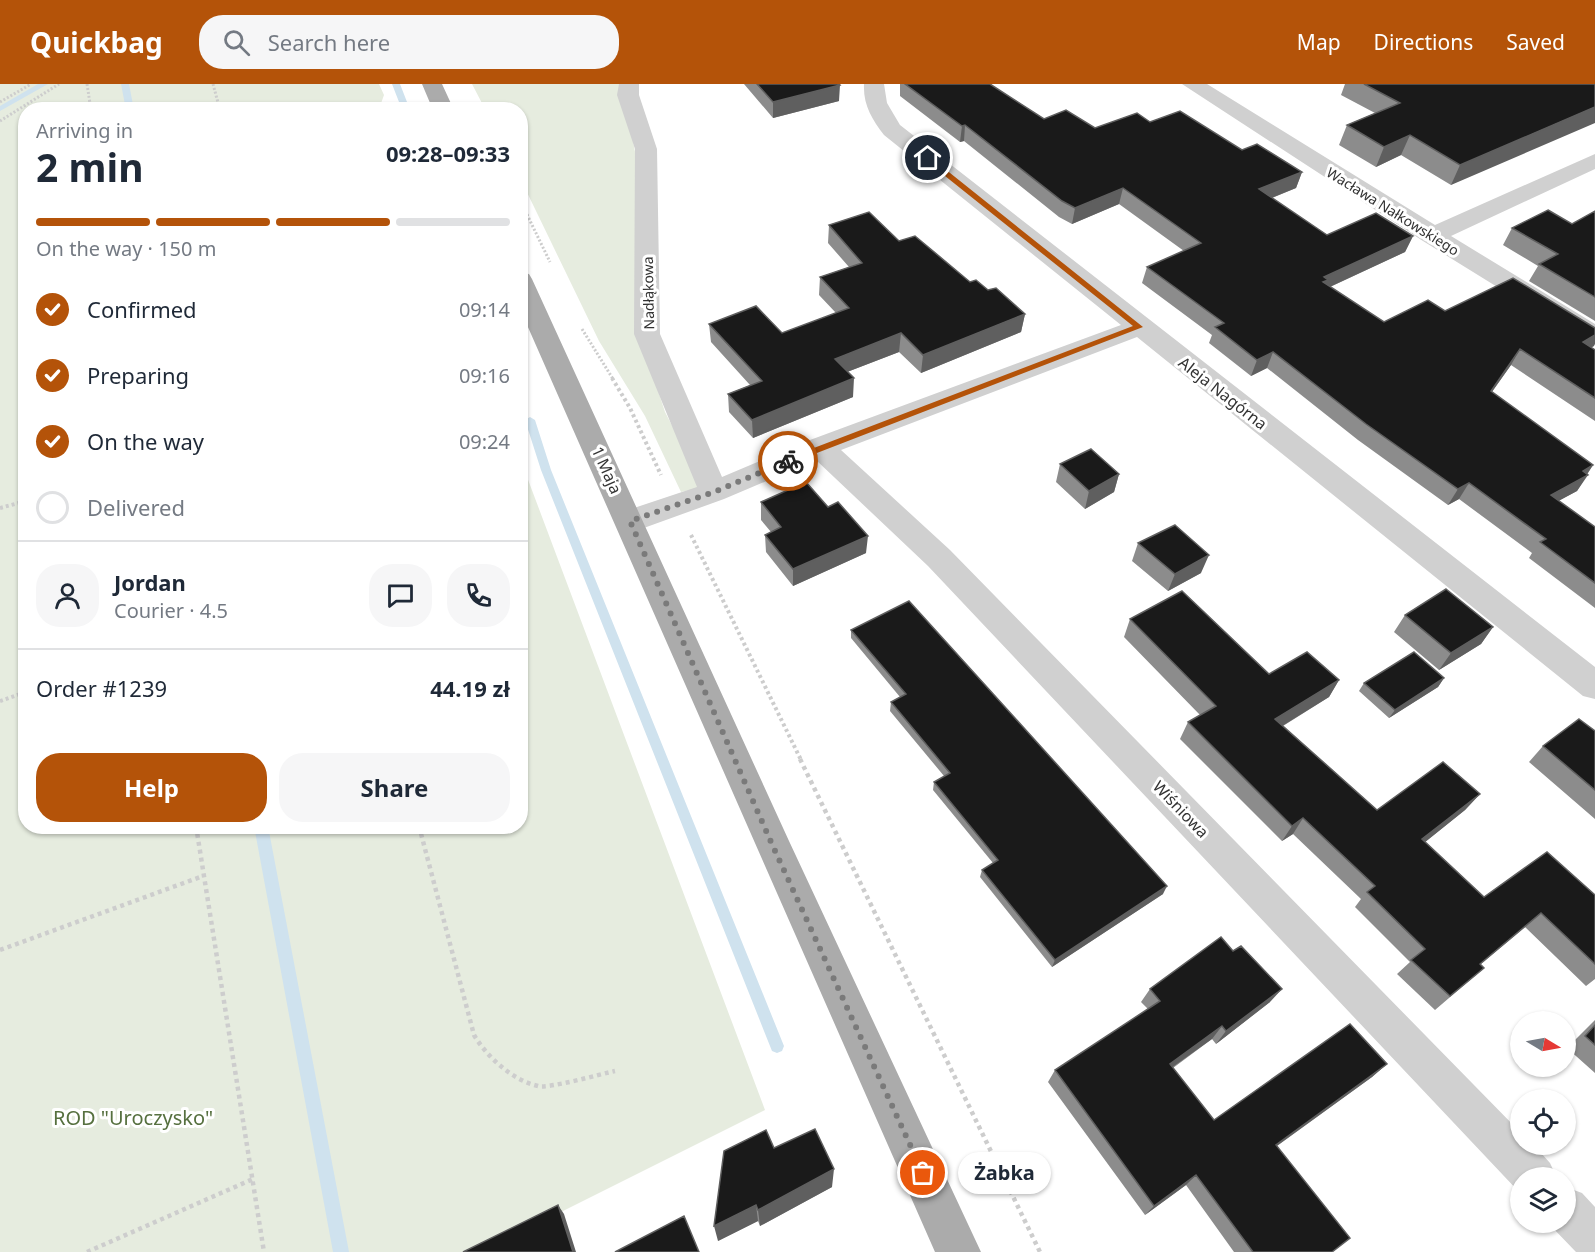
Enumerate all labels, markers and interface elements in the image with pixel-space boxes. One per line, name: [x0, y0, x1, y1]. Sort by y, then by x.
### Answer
search box: [199, 15, 619, 69]
text: Quickbag: [30, 23, 163, 61]
icon: search: [220, 26, 253, 59]
text: Search here: [268, 27, 390, 57]
text: Map: [1297, 28, 1341, 56]
text: Directions: [1374, 28, 1473, 56]
text: Saved: [1506, 28, 1565, 56]
text: Arriving in: [36, 117, 133, 144]
pin: [902, 132, 953, 183]
text: 09:28–09:33: [386, 138, 510, 168]
text: 2 min: [36, 140, 143, 193]
icon: home: [911, 141, 944, 174]
street label: Wacława Nałkowskiego: [1323, 162, 1463, 260]
text: On the way · 150 m: [36, 235, 216, 262]
street label: Nadłąkowa: [638, 256, 658, 330]
icon: check: [36, 293, 69, 326]
text: Confirmed: [87, 294, 197, 324]
text: 09:14: [459, 296, 510, 323]
street label: Aleja Nagórna: [1174, 351, 1272, 435]
icon: check: [36, 359, 69, 392]
text: Preparing: [87, 360, 189, 390]
text: 09:16: [459, 362, 510, 389]
icon: check: [36, 425, 69, 458]
text: On the way: [87, 426, 204, 456]
text: 09:24: [459, 428, 510, 455]
courier: [758, 431, 818, 491]
street label: 1 Maja: [587, 443, 627, 497]
icon: bike: [772, 445, 805, 478]
text: Delivered: [87, 492, 185, 522]
button: person: [36, 564, 99, 627]
button: chat: [369, 564, 432, 627]
button: phone: [447, 564, 510, 627]
text: Jordan: [114, 567, 186, 597]
text: Courier · 4.5: [114, 597, 228, 624]
text: Order #1239: [36, 673, 167, 703]
text: 44.19 zł: [430, 673, 510, 703]
button: Help: [36, 753, 267, 822]
button: Share: [279, 753, 510, 822]
street label: Wiśniowa: [1148, 776, 1214, 842]
north arrow: [1510, 1011, 1576, 1077]
map controls: [1510, 1011, 1576, 1233]
button: locate: [1510, 1089, 1576, 1155]
park label: ROD "Uroczysko": [53, 1104, 213, 1131]
pin: [897, 1147, 948, 1198]
callout: Żabka: [959, 1152, 1052, 1194]
icon: bag: [906, 1156, 939, 1189]
text: Żabka: [974, 1159, 1035, 1186]
button: layers: [1510, 1167, 1576, 1233]

